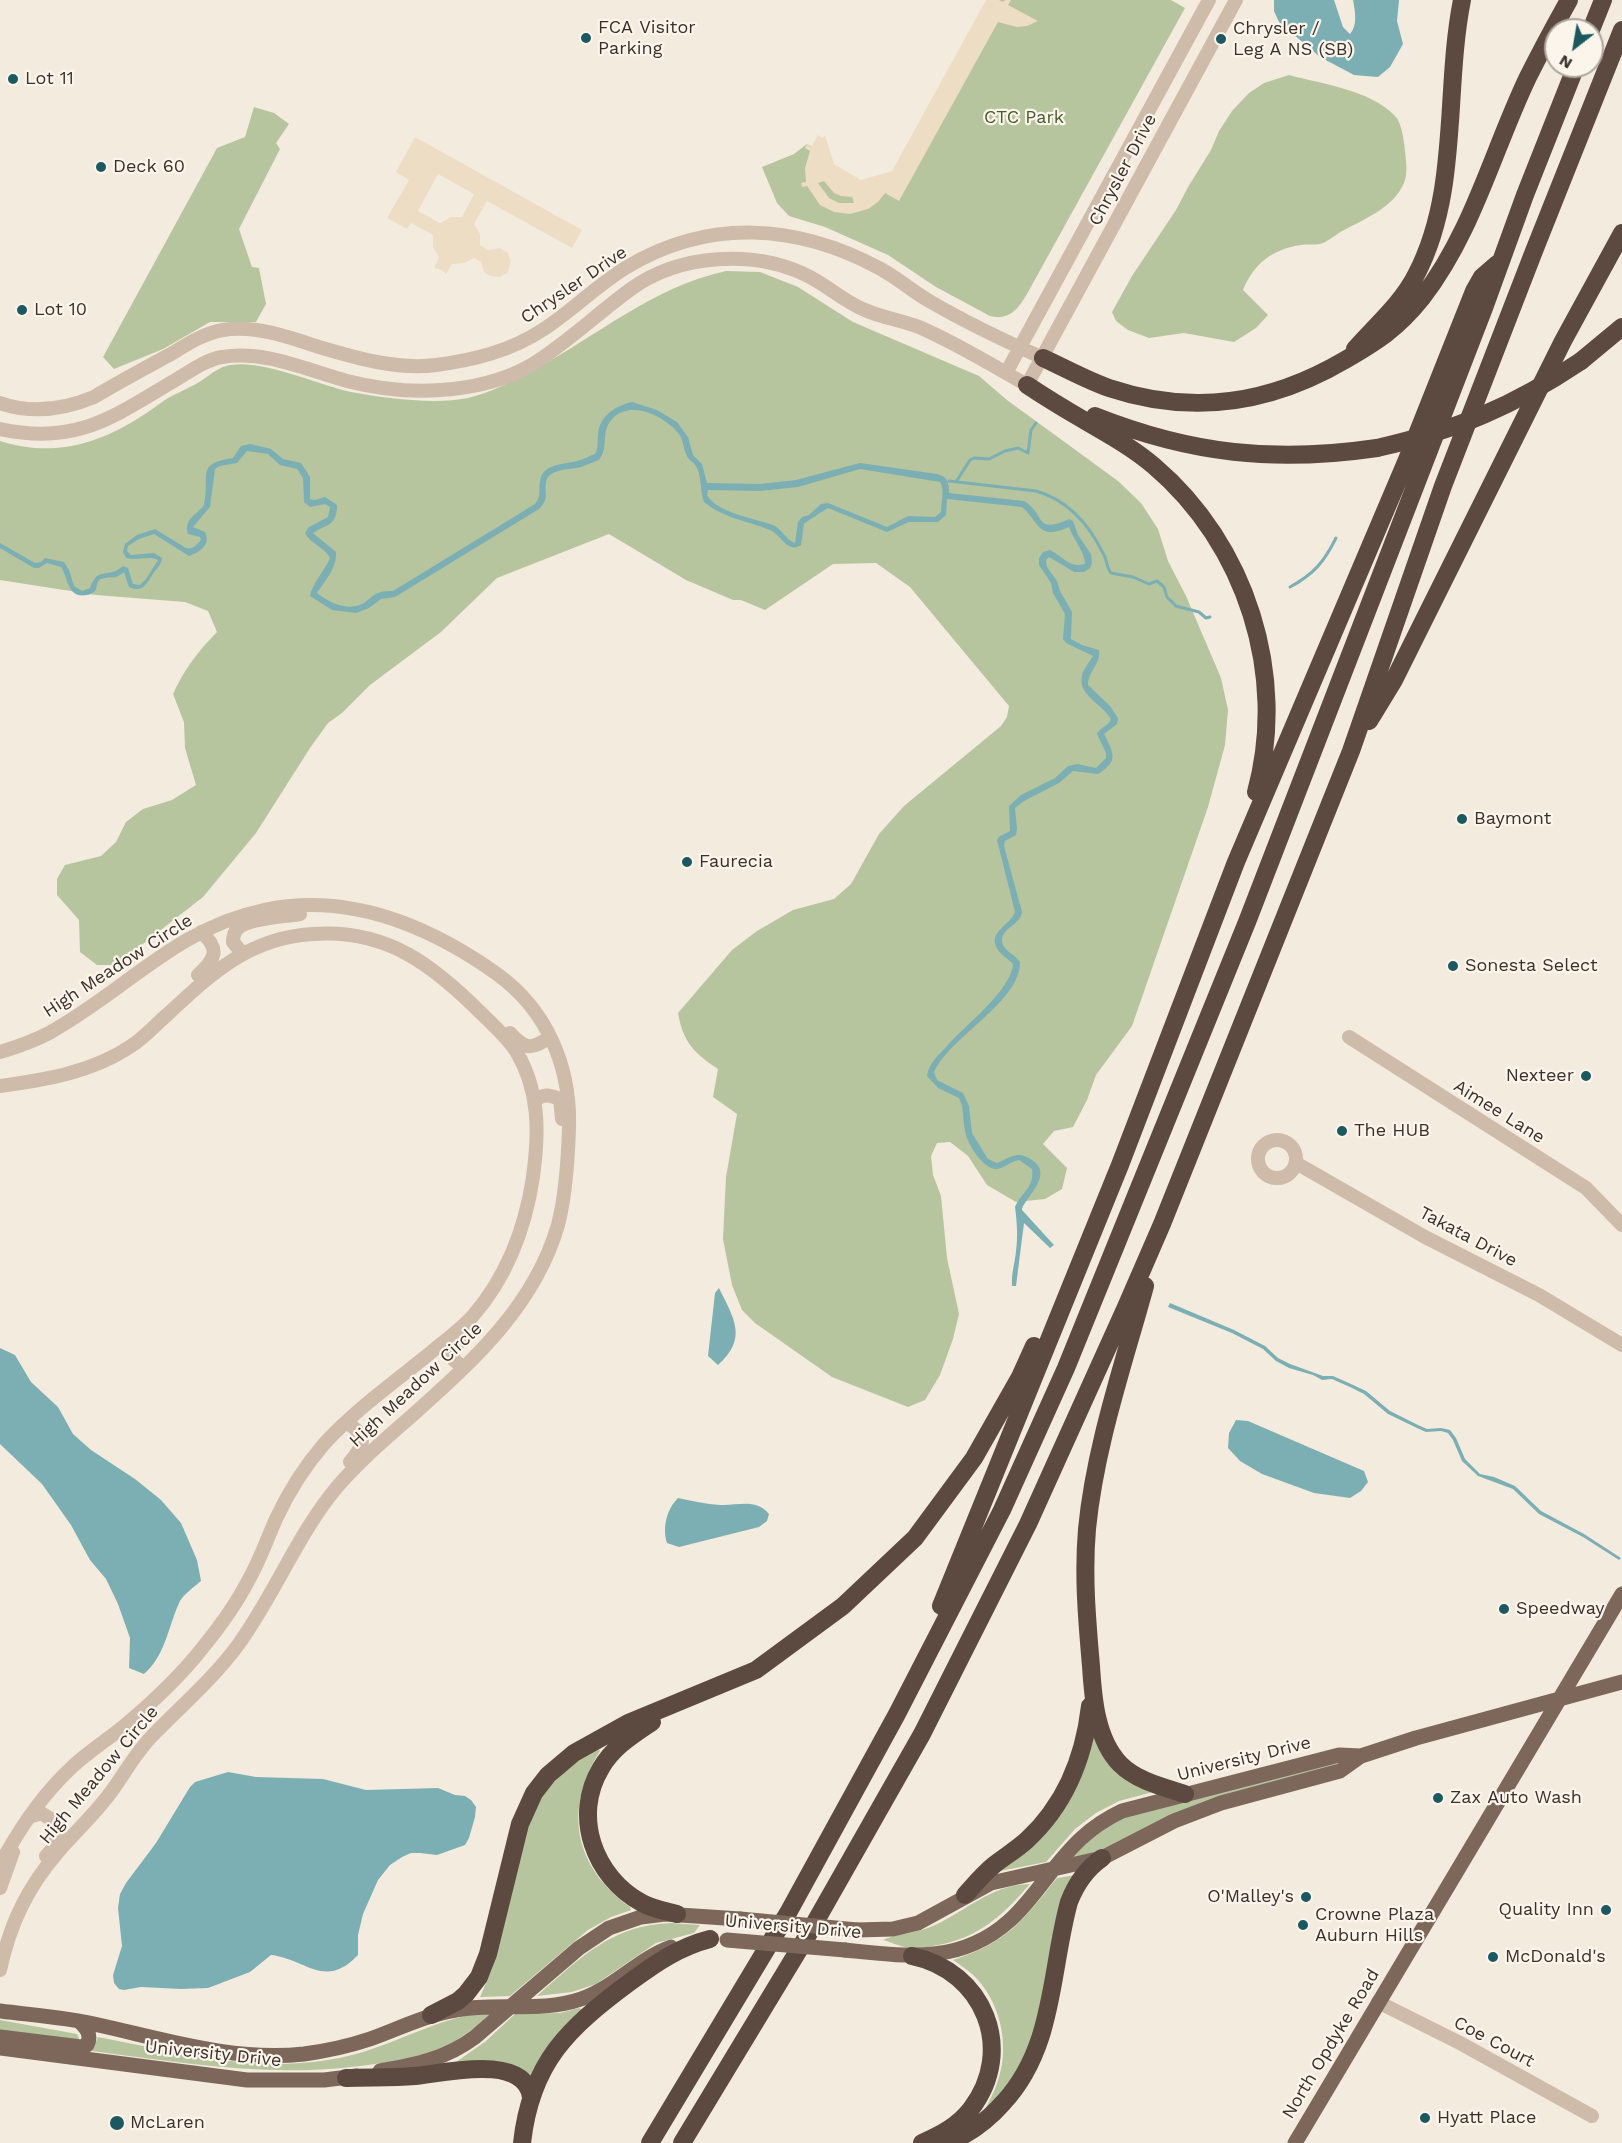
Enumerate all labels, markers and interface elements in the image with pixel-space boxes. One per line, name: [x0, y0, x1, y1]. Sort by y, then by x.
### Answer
place label: FCA Visitor Parking: [598, 17, 696, 60]
place label: Chrysler / Leg A NS (SB): [1233, 18, 1353, 60]
north arrow: [1544, 18, 1604, 78]
marker: FCA Visitor Parking: [579, 31, 593, 45]
marker: Chrysler / Leg A NS (SB): [1214, 32, 1228, 46]
text: N: [1556, 51, 1575, 73]
place label: Lot 11: [25, 68, 74, 90]
marker: Lot 11: [6, 72, 20, 86]
park label: CTC Park: [984, 107, 1064, 129]
street label: Chrysler Drive: [1084, 110, 1162, 230]
place label: Deck 60: [113, 156, 185, 178]
marker: Deck 60: [94, 160, 108, 174]
street label: Chrysler Drive: [517, 242, 631, 328]
place label: Lot 10: [34, 299, 87, 321]
marker: Lot 10: [15, 303, 29, 317]
place label: Baymont: [1474, 808, 1551, 830]
marker: Baymont: [1455, 812, 1469, 826]
place label: Faurecia: [699, 851, 773, 873]
marker: Faurecia: [680, 855, 694, 869]
street label: High Meadow Circle: [39, 910, 197, 1022]
place label: Sonesta Select: [1465, 955, 1598, 977]
marker: Sonesta Select: [1446, 959, 1460, 973]
place label: Nexteer: [1506, 1065, 1574, 1087]
marker: Nexteer: [1579, 1069, 1593, 1083]
street label: Aimee Lane: [1450, 1075, 1548, 1149]
place label: The HUB: [1354, 1120, 1430, 1142]
marker: The HUB: [1335, 1124, 1349, 1138]
street label: Takata Drive: [1415, 1202, 1521, 1272]
street label: High Meadow Circle: [345, 1318, 487, 1452]
place label: Speedway: [1516, 1598, 1605, 1620]
marker: Speedway: [1497, 1602, 1511, 1616]
street label: High Meadow Circle: [35, 1701, 163, 1849]
street label: University Drive: [1175, 1732, 1313, 1786]
place label: Zax Auto Wash: [1450, 1787, 1582, 1809]
marker: Zax Auto Wash: [1431, 1791, 1445, 1805]
place label: O'Malley's: [1207, 1886, 1294, 1908]
marker: O'Malley's: [1299, 1890, 1313, 1904]
place label: Quality Inn: [1498, 1899, 1594, 1921]
marker: Quality Inn: [1599, 1903, 1613, 1917]
place label: Crowne Plaza Auburn Hills: [1315, 1904, 1434, 1946]
street label: University Drive: [724, 1910, 862, 1944]
marker: Crowne Plaza Auburn Hills: [1296, 1918, 1310, 1932]
place label: McDonald's: [1505, 1946, 1606, 1968]
marker: McDonald's: [1486, 1950, 1500, 1964]
street label: North Opdyke Road: [1278, 1965, 1384, 2123]
street label: Coe Court: [1450, 2012, 1538, 2072]
street label: University Drive: [144, 2036, 282, 2072]
place label: Hyatt Place: [1437, 2107, 1536, 2129]
marker: Hyatt Place: [1418, 2111, 1432, 2125]
place label: McLaren: [130, 2112, 205, 2134]
marker: McLaren: [108, 2114, 126, 2132]

